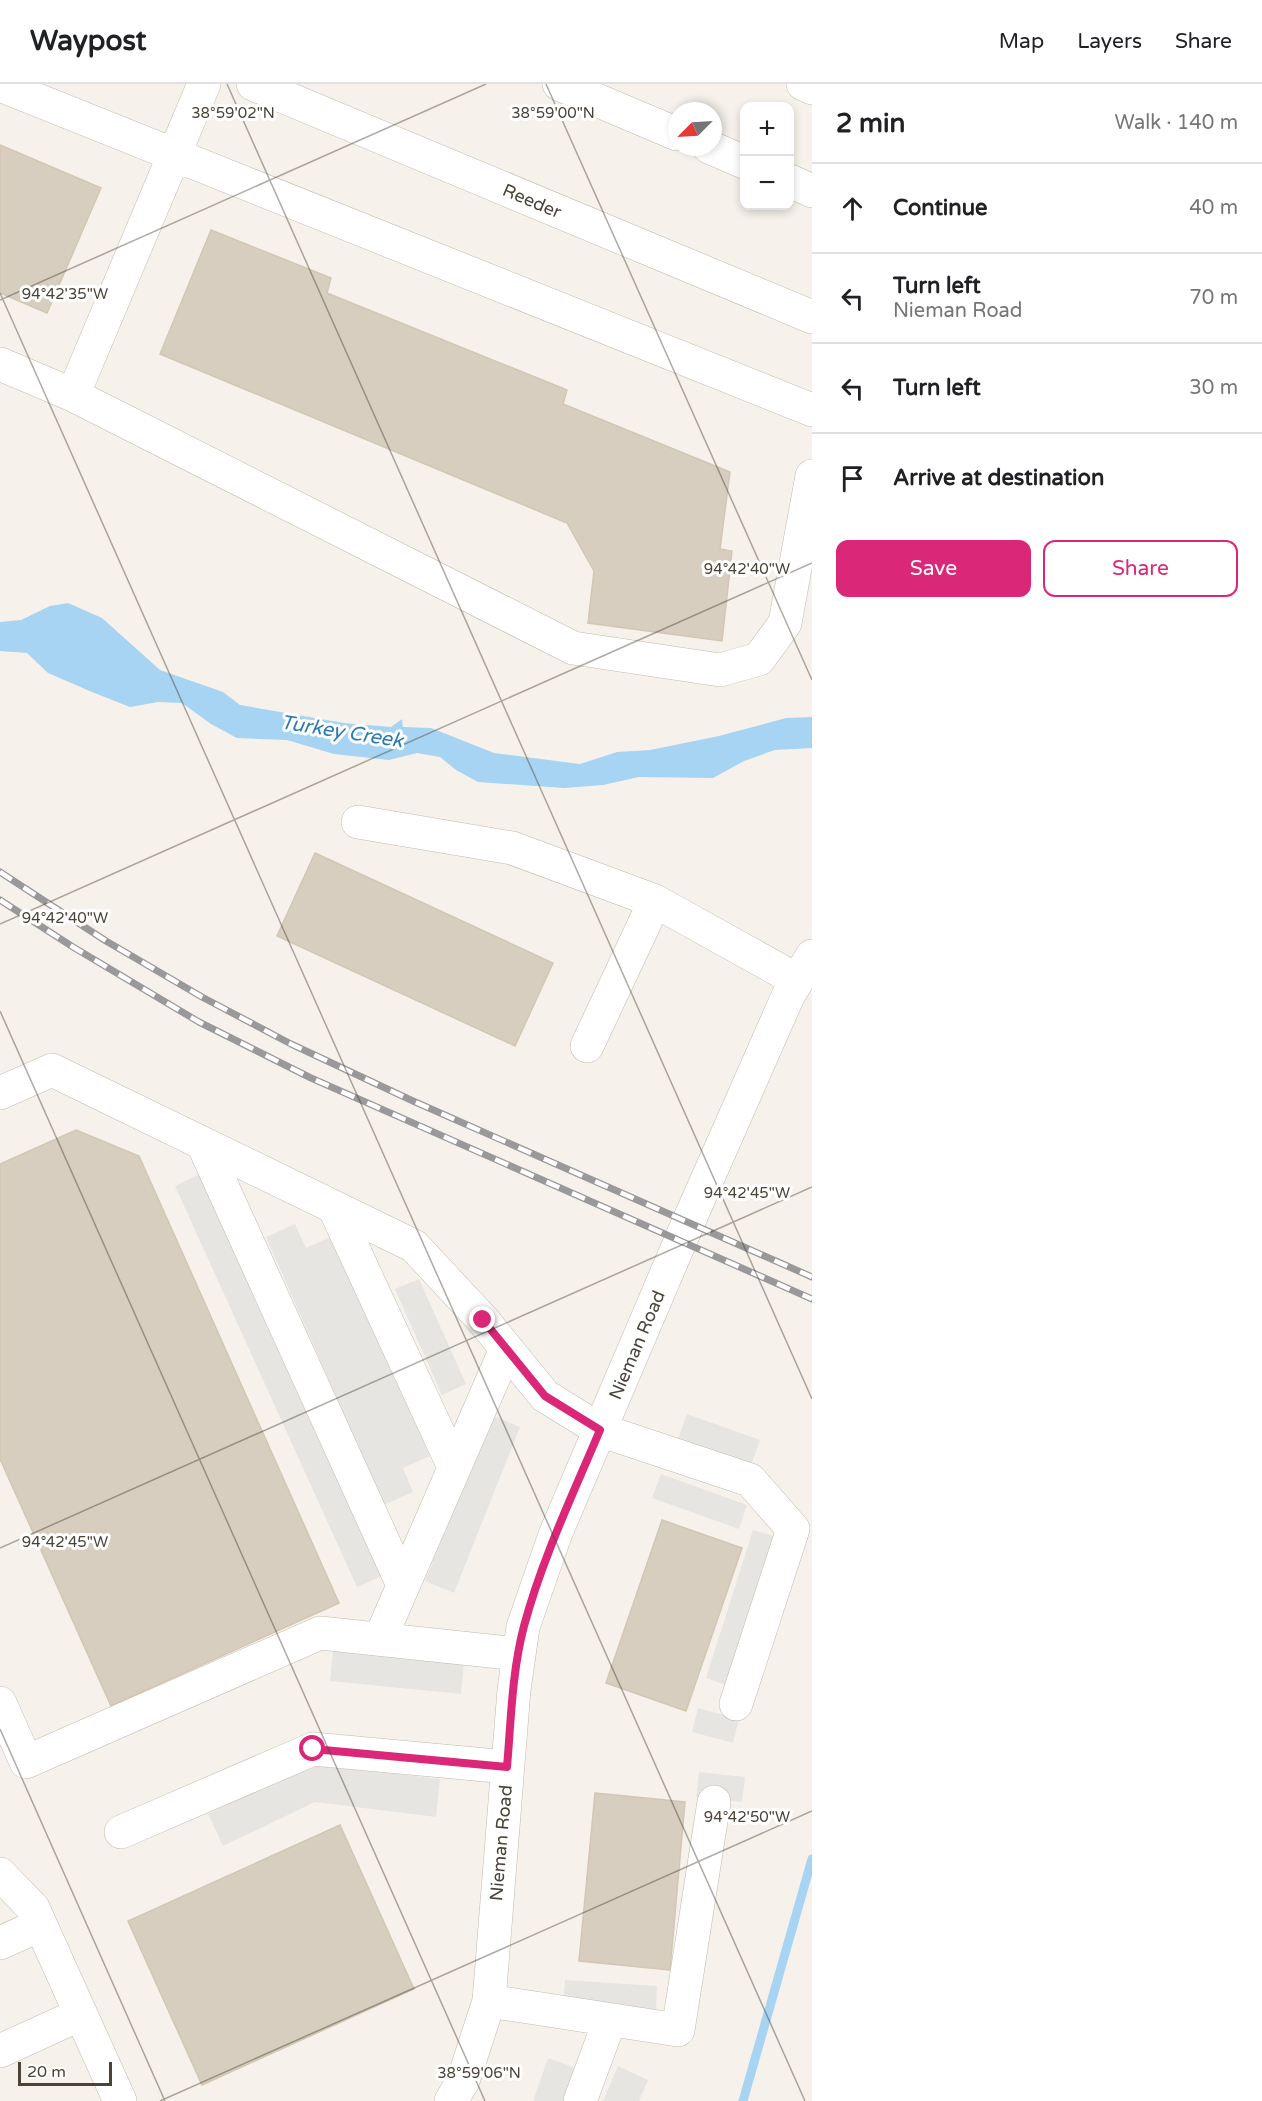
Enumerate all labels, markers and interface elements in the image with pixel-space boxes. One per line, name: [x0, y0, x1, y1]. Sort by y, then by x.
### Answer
text: Waypost: [30, 24, 146, 58]
text: Map: [999, 29, 1044, 54]
text: Layers: [1077, 29, 1142, 54]
text: Share: [1175, 29, 1232, 54]
north arrow: [668, 102, 722, 156]
map controls: [740, 102, 794, 210]
button: +: [740, 102, 794, 156]
text: 38°59'02"N: [191, 104, 275, 122]
text: 38°59'00"N: [511, 104, 595, 122]
text: 2 min: [836, 108, 905, 139]
text: Walk · 140 m: [1115, 111, 1238, 135]
button: −: [740, 156, 794, 210]
street label: Reeder: [499, 179, 565, 223]
icon: ahead: [836, 192, 869, 225]
text: Continue: [893, 195, 988, 221]
text: 40 m: [1189, 196, 1238, 220]
text: Turn left: [893, 273, 981, 299]
icon: left: [836, 282, 869, 315]
text: 94°42'35"W: [22, 285, 108, 303]
text: 70 m: [1189, 286, 1238, 310]
text: Nieman Road: [893, 299, 1022, 323]
icon: left: [836, 372, 869, 405]
text: Turn left: [893, 375, 981, 401]
text: 30 m: [1189, 376, 1238, 400]
icon: arrive: [836, 462, 869, 495]
text: Arrive at destination: [893, 465, 1104, 491]
button: Save: [836, 540, 1031, 597]
button: Share: [1043, 540, 1238, 597]
text: 94°42'40"W: [704, 560, 790, 578]
water label: Turkey Creek: [279, 710, 407, 754]
text: 94°42'40"W: [22, 909, 108, 927]
text: 94°42'45"W: [704, 1184, 790, 1202]
street label: Nieman Road: [604, 1287, 670, 1403]
route end: [469, 1306, 495, 1332]
text: 94°42'45"W: [22, 1533, 108, 1551]
route start: [299, 1735, 325, 1761]
street label: Nieman Road: [485, 1784, 517, 1902]
text: 94°42'50"W: [704, 1808, 790, 1826]
scale bar: [18, 2059, 112, 2086]
text: 20 m: [27, 2062, 66, 2082]
text: 38°59'06"N: [437, 2064, 521, 2082]

